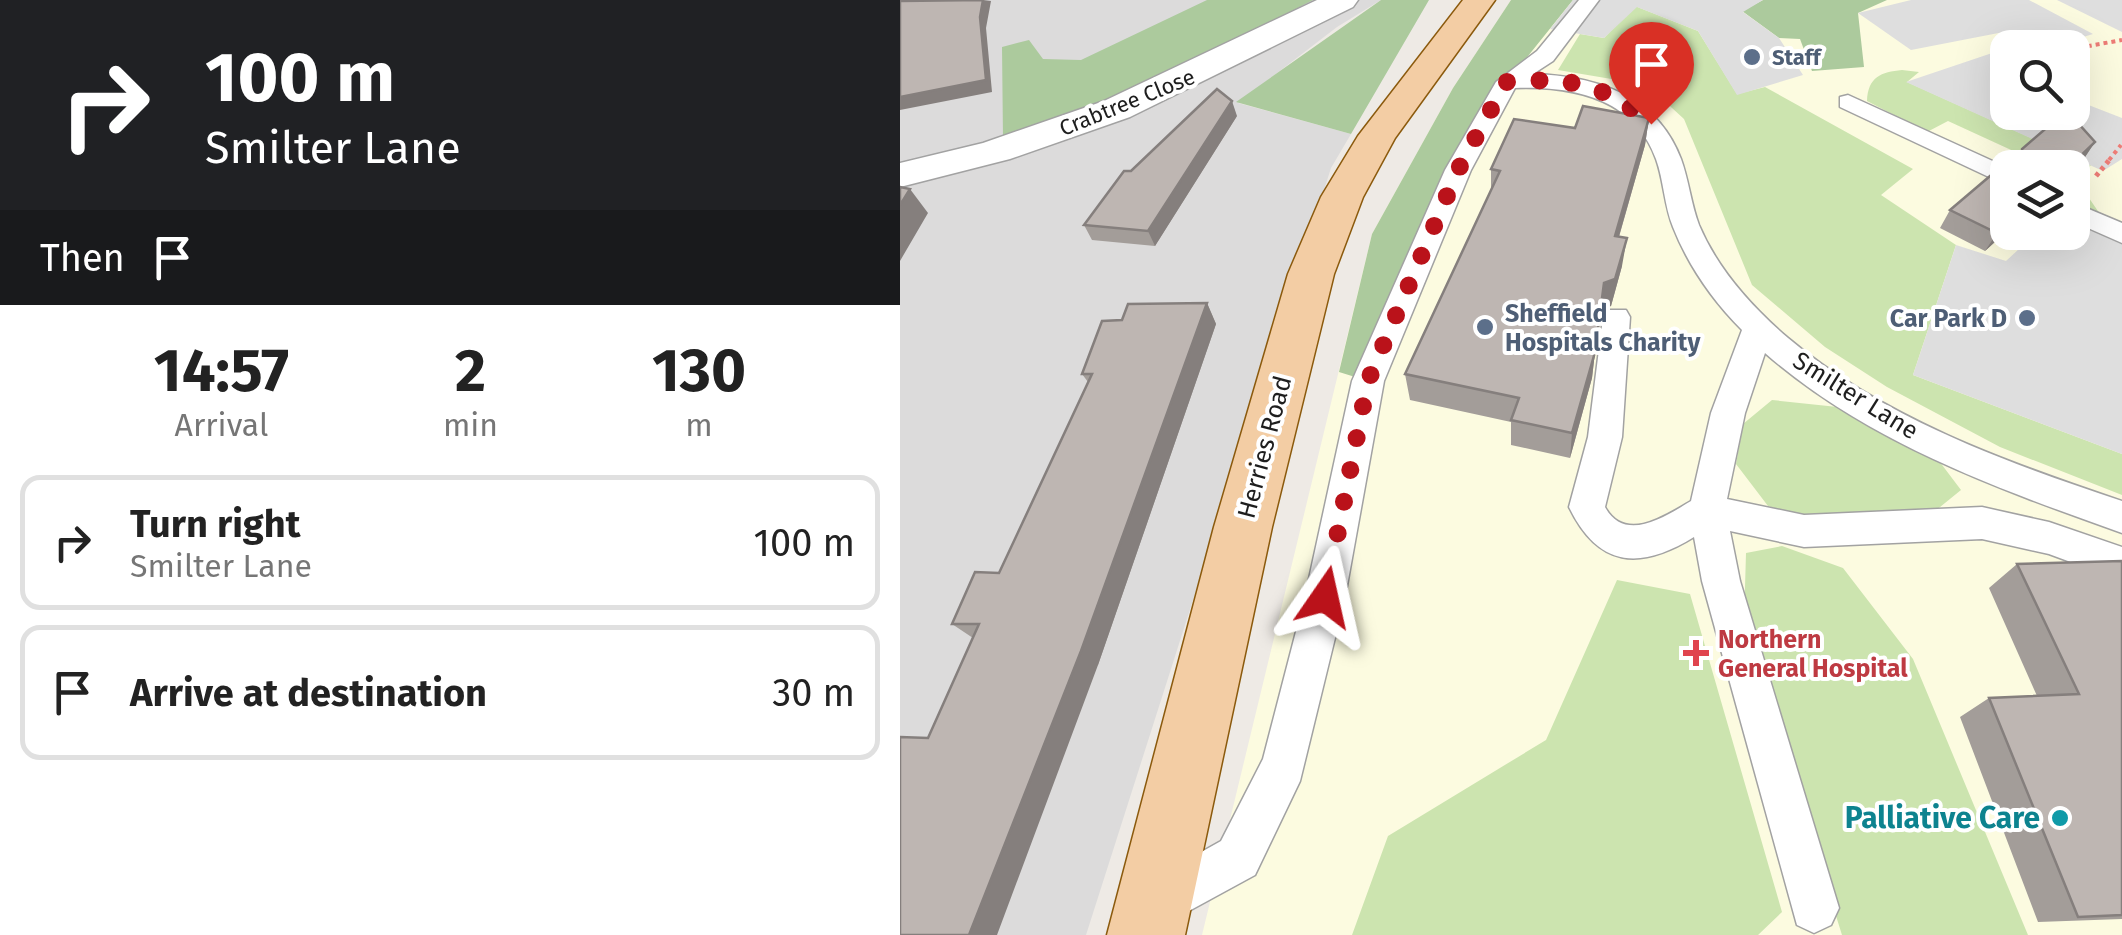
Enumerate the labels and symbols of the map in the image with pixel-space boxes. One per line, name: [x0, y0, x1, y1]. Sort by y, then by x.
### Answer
pin: [1609, 22, 1694, 125]
place label: Staff: [1772, 44, 1823, 71]
marker: Staff: [1741, 46, 1763, 68]
street label: Crabtree Close: [1055, 63, 1199, 142]
place label: Sheffield Hospitals Charity: [1505, 299, 1701, 358]
place label: Car Park D: [1890, 304, 2007, 334]
marker: Car Park D: [2016, 307, 2038, 329]
marker: Sheffield Hospitals Charity: [1474, 316, 1496, 338]
street label: Smilter Lane: [1787, 345, 1924, 446]
street label: Herries Road: [1232, 373, 1298, 522]
position arrow: [1273, 545, 1377, 649]
place label: Northern General Hospital: [1718, 625, 1908, 684]
marker: Northern General Hospital: [1683, 640, 1709, 666]
place label: Palliative Care: [1845, 800, 2040, 836]
marker: Palliative Care: [2049, 807, 2071, 829]

